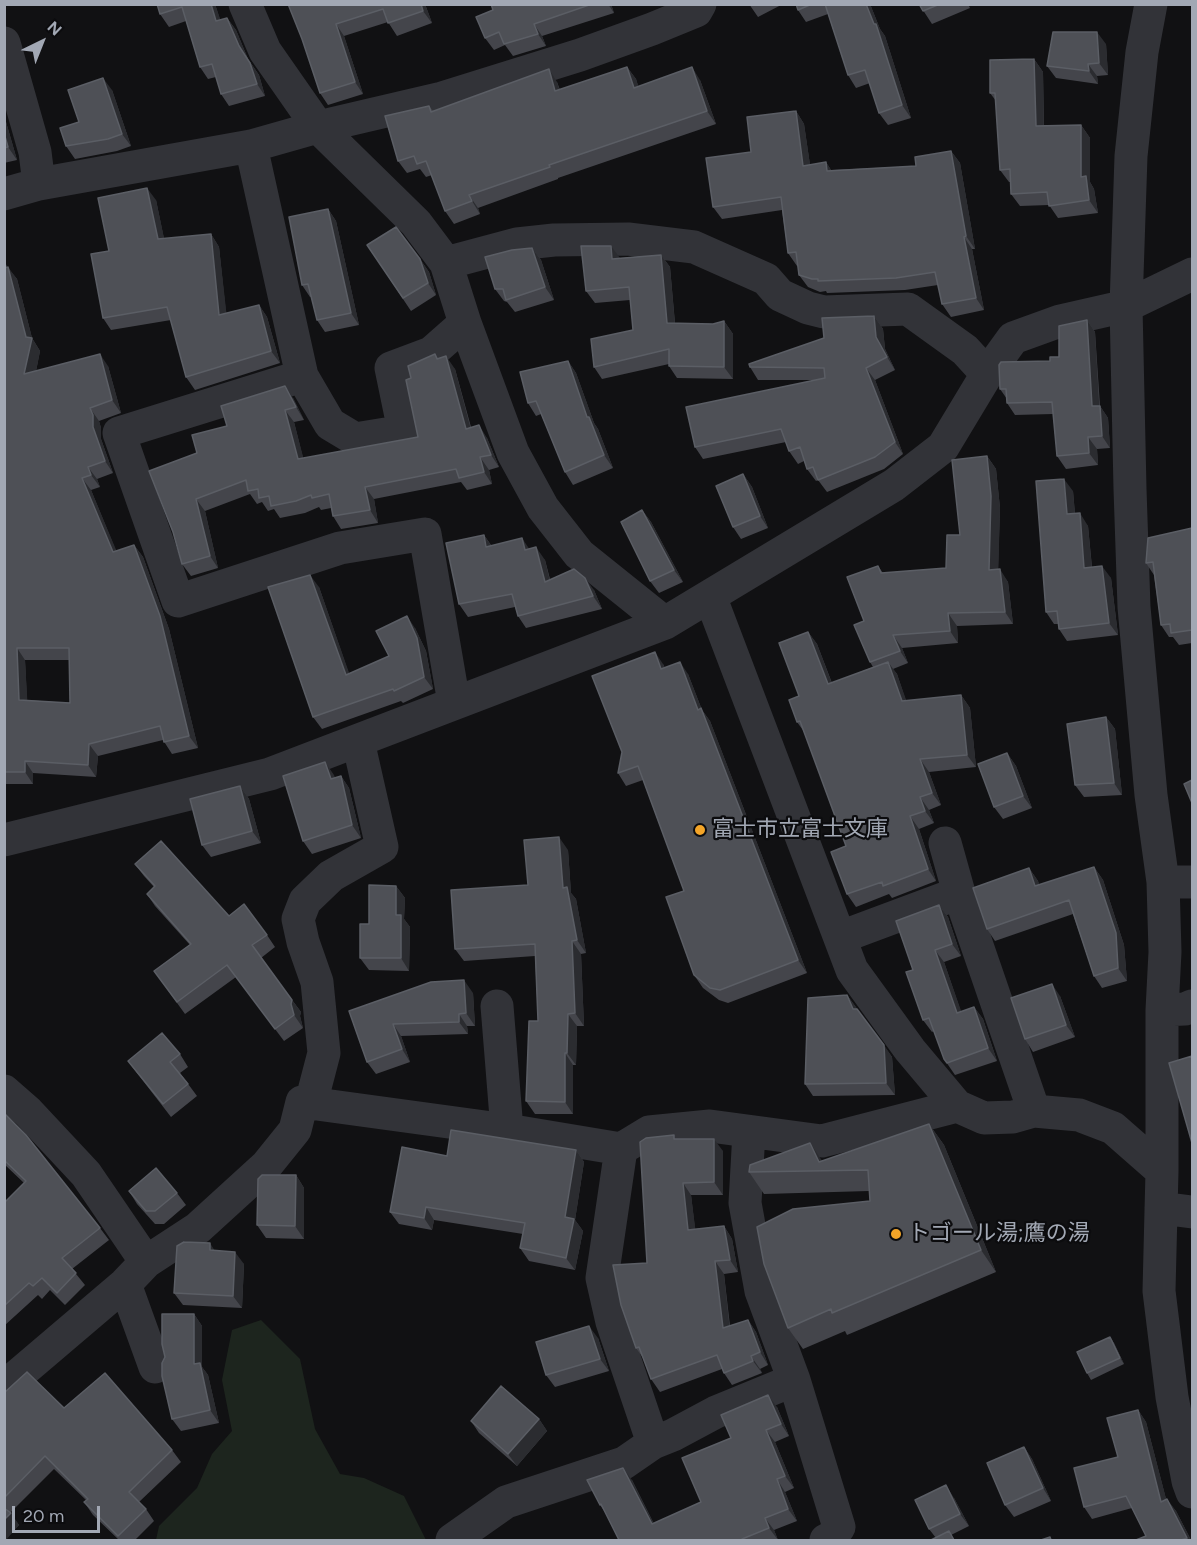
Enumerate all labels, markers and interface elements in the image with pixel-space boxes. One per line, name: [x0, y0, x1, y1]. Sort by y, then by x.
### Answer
north arrow: [12, 12, 72, 72]
text: N: [44, 17, 66, 40]
place label: 富士市立富士文庫: [712, 817, 888, 843]
marker: 富士市立富士文庫: [693, 823, 707, 837]
place label: トゴール湯;鷹の湯: [908, 1221, 1090, 1247]
marker: トゴール湯;鷹の湯: [889, 1227, 903, 1241]
scale bar: [15, 1494, 104, 1532]
text: 20 m: [23, 1505, 64, 1527]

